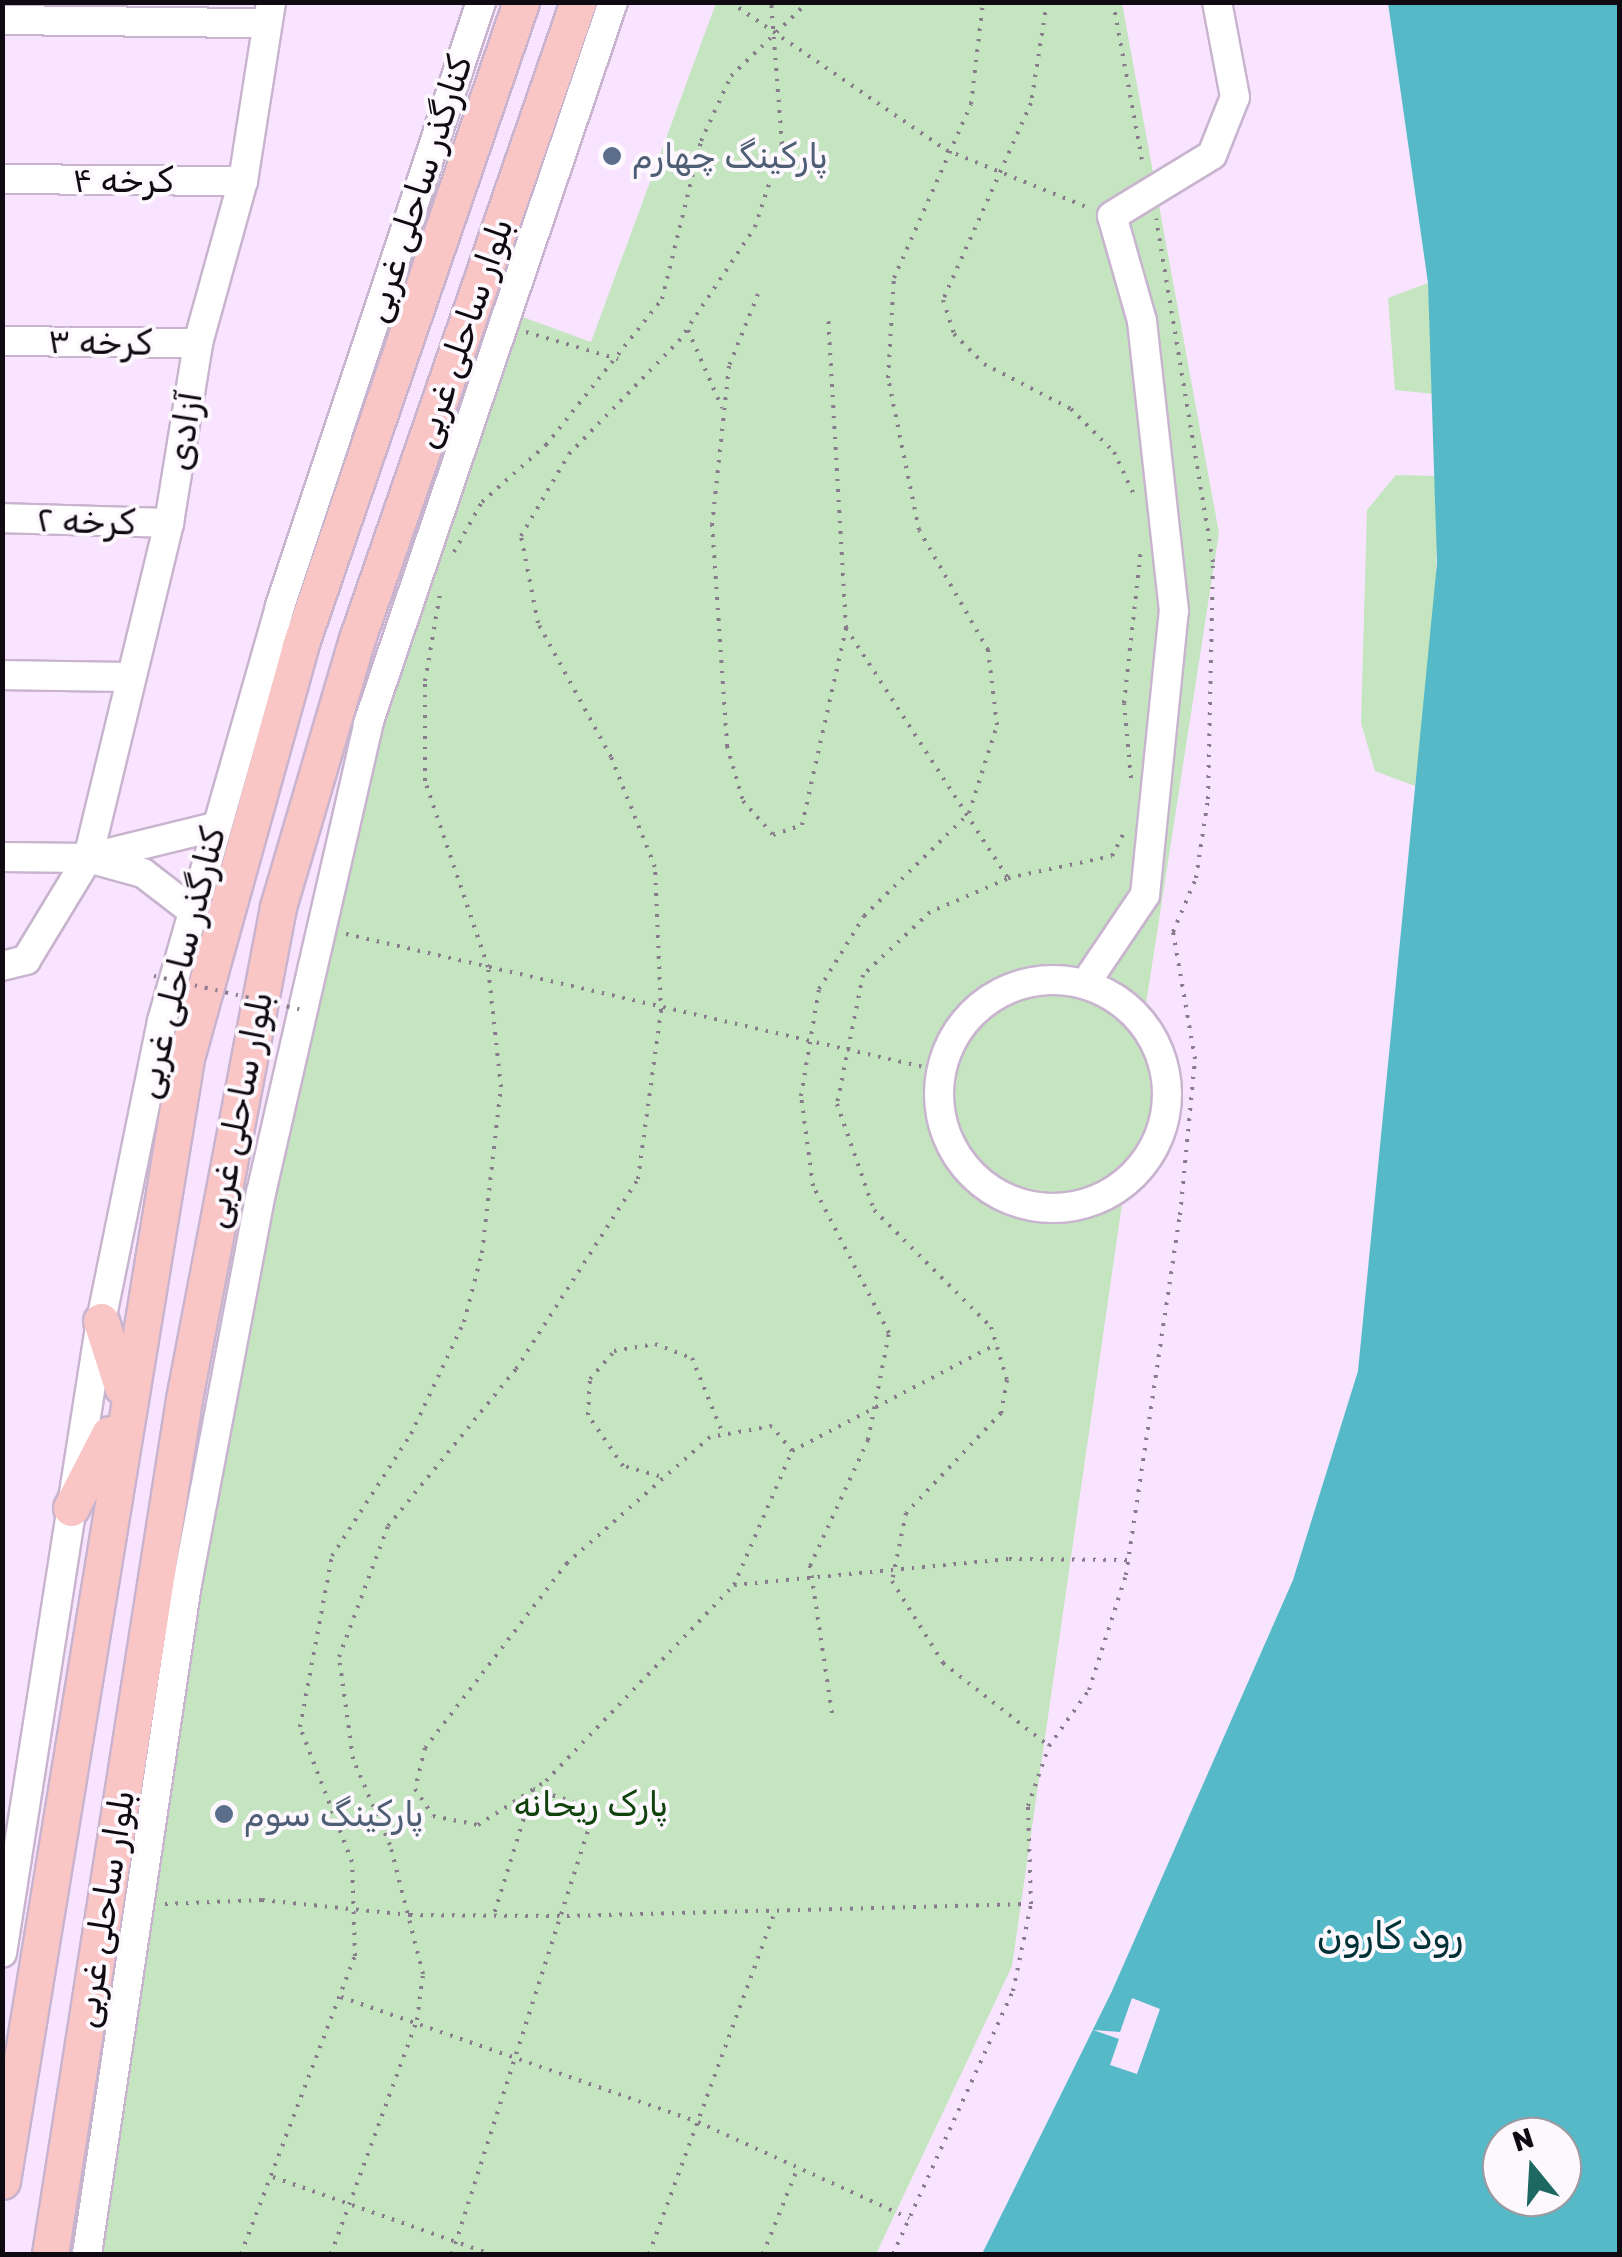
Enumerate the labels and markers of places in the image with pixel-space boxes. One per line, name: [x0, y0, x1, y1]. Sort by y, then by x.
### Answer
place label: پارکینگ چهارم: [632, 135, 828, 177]
marker: پارکینگ چهارم: [601, 145, 623, 167]
place label: پارکینگ سوم: [244, 1793, 424, 1835]
marker: پارکینگ سوم: [213, 1803, 235, 1825]

